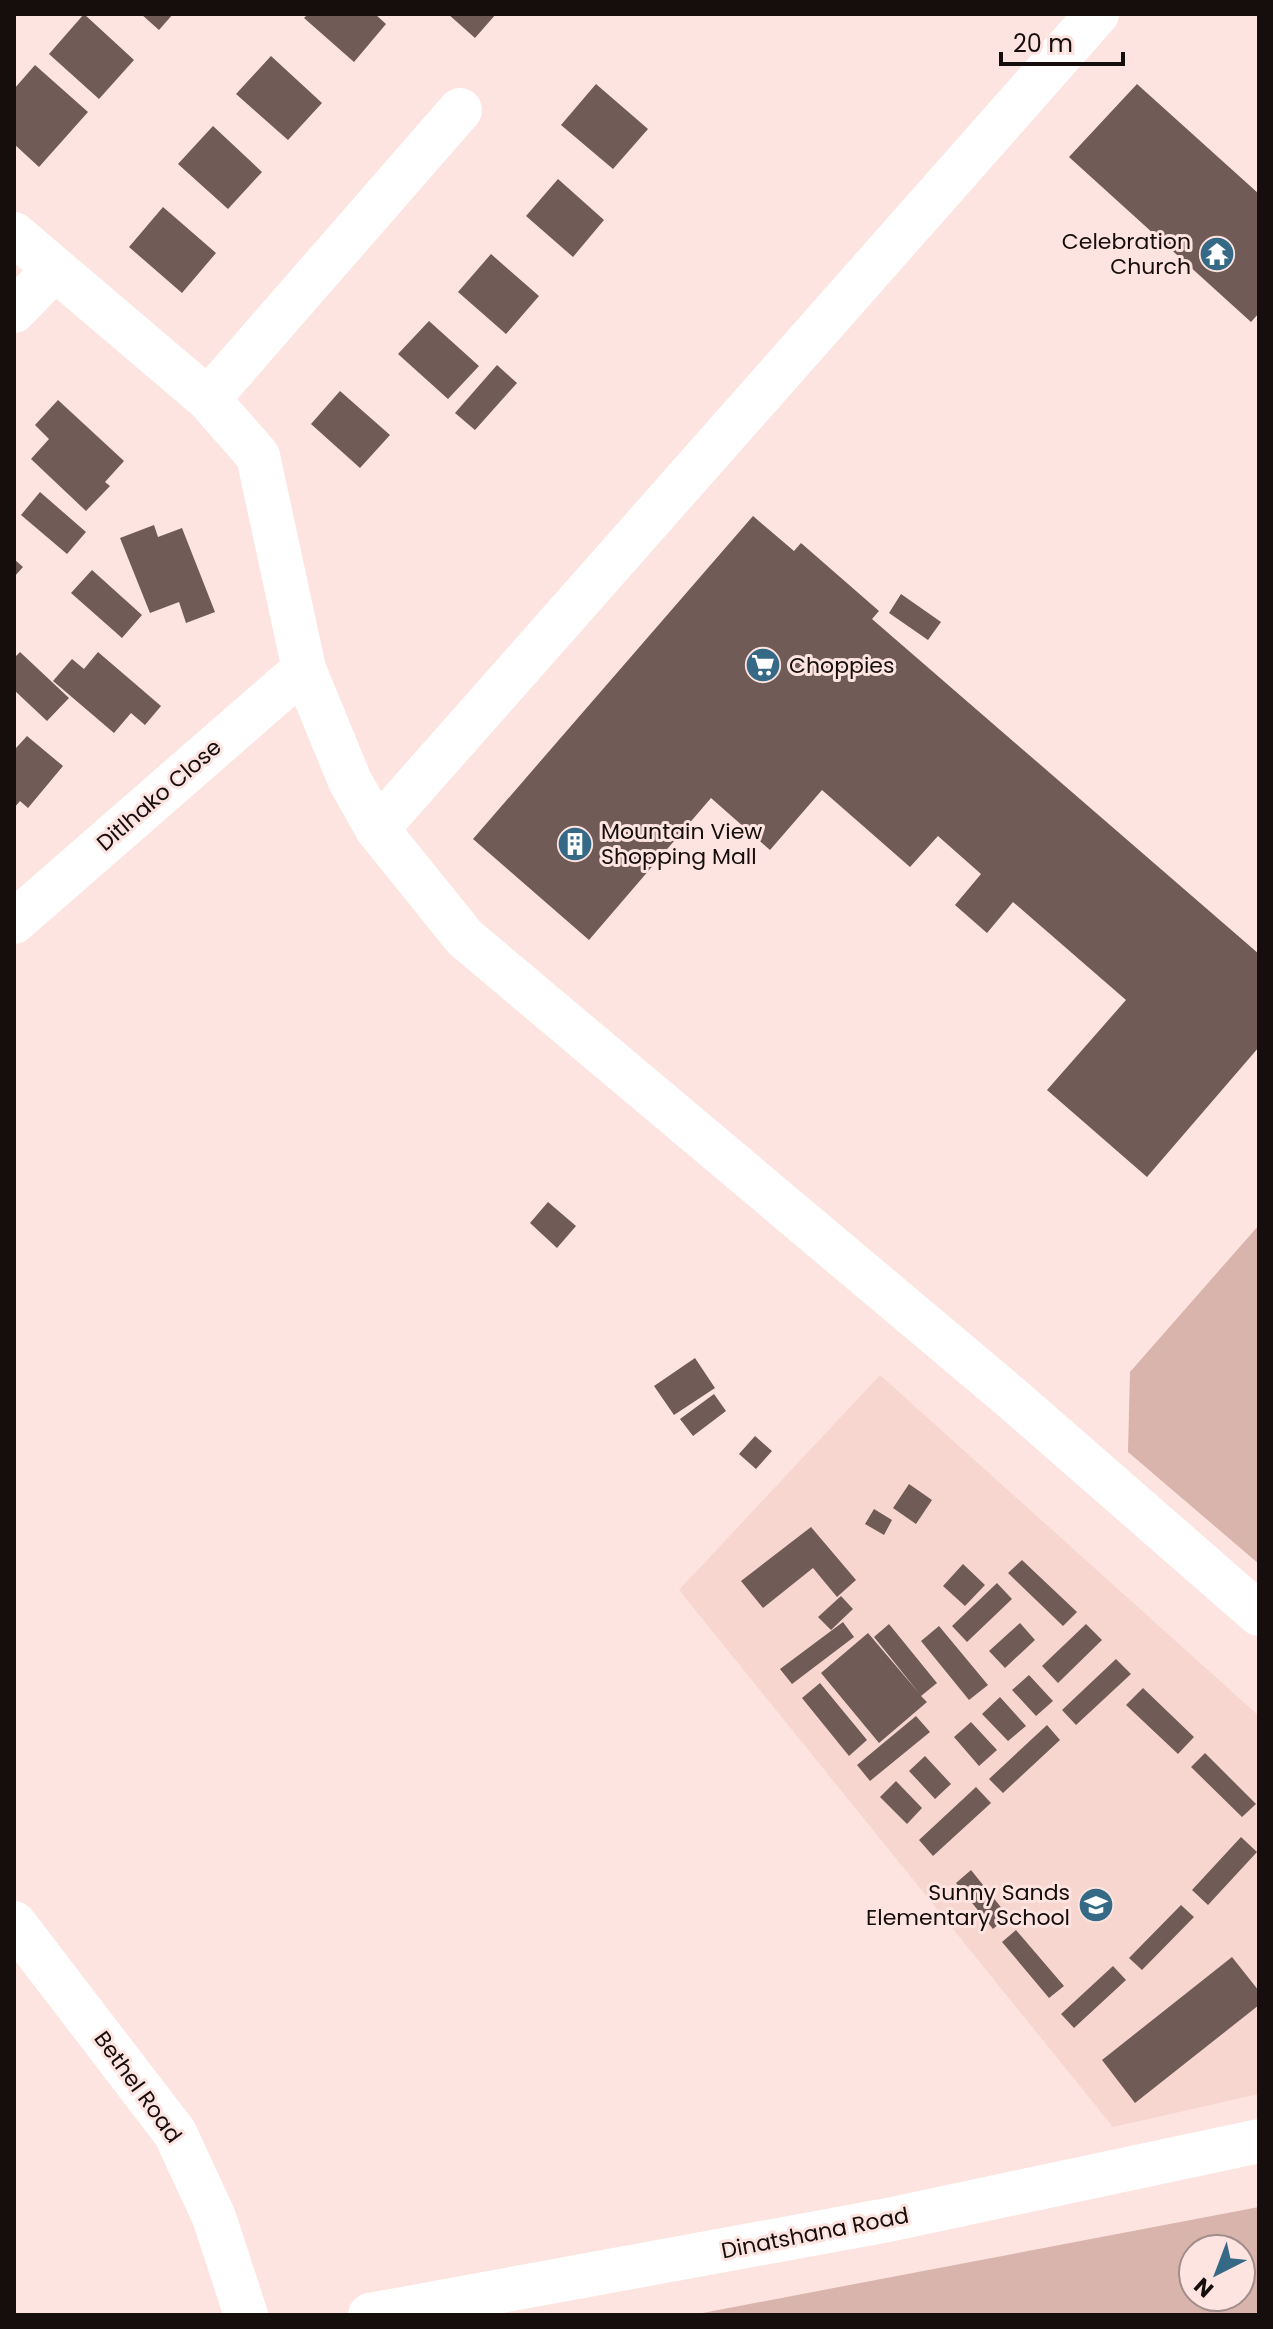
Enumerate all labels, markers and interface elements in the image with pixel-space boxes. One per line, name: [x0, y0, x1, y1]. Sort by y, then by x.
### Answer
scale bar: [1001, 16, 1123, 66]
text: 20 m: [1013, 27, 1073, 60]
place label: Celebration Church: [1062, 226, 1191, 282]
temple icon: Celebration Church: [1198, 235, 1236, 273]
supermarket icon: Choppies: [744, 646, 782, 684]
place label: Choppies: [789, 650, 894, 681]
street label: Ditlhako Close: [90, 732, 228, 858]
place label: Mountain View Shopping Mall: [601, 816, 762, 872]
building icon: Mountain View Shopping Mall: [556, 825, 594, 863]
place label: Sunny Sands Elementary School: [866, 1877, 1070, 1933]
school or university icon: Sunny Sands Elementary School: [1077, 1886, 1115, 1924]
street label: Bethel Road: [87, 2025, 189, 2149]
street label: Dinatshana Road: [719, 2200, 911, 2266]
north arrow: [1177, 2233, 1257, 2313]
text: N: [1187, 2270, 1220, 2305]

